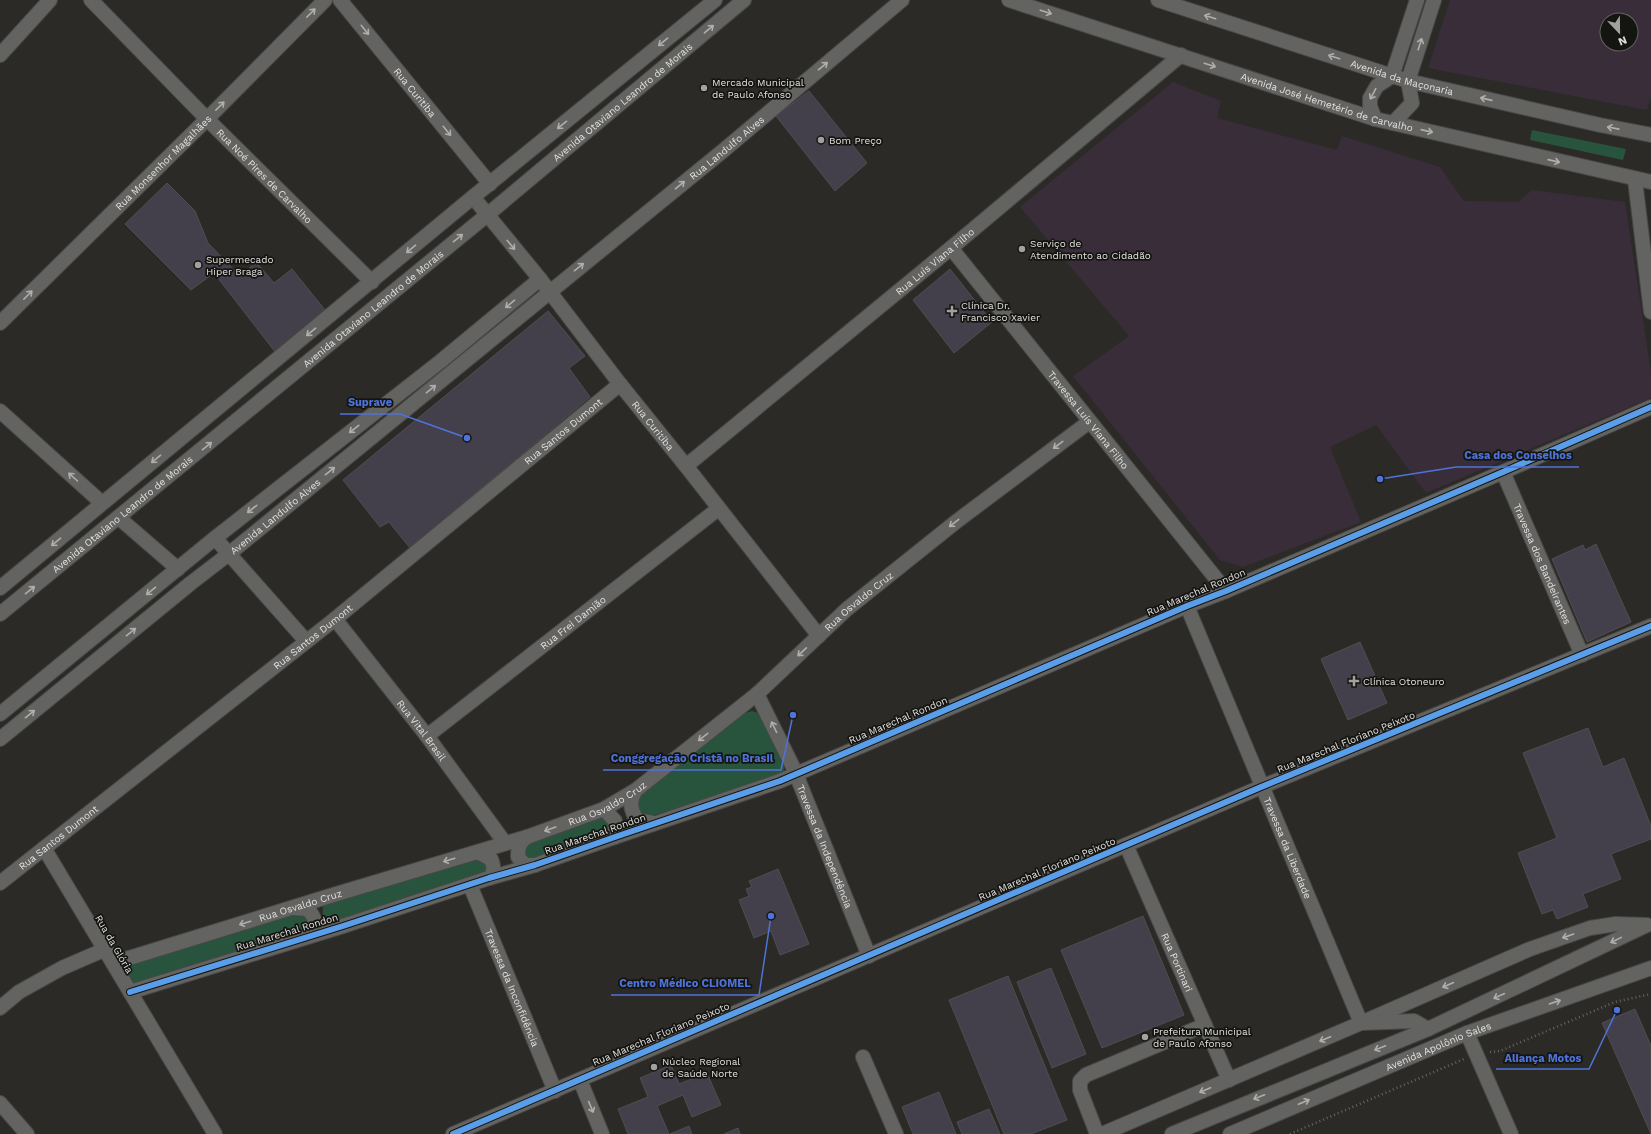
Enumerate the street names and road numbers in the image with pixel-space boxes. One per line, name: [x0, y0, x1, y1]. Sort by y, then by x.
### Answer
street label: Avenida Otaviano Leandro de Morais: [550, 40, 694, 163]
street label: Avenida da Maçonaria: [1349, 57, 1455, 97]
street label: Rua Curitiba: [392, 65, 439, 119]
street label: Avenida José Hemetério de Carvalho: [1240, 70, 1414, 133]
street label: Rua Monsenhor Magalhães: [113, 113, 213, 212]
street label: Rua Landulfo Alves: [687, 113, 766, 182]
street label: Rua Noé Pires de Carvalho: [215, 126, 314, 225]
street label: Rua Luís Viana Filho: [893, 226, 976, 297]
street label: Avenida Otaviano Leandro de Morais: [300, 248, 445, 369]
street label: Travessa Luís Viana Filho: [1046, 369, 1131, 471]
street label: Rua Santos Dumont: [522, 395, 605, 466]
street label: Rua Curitiba: [630, 398, 677, 453]
street label: Avenida Otaviano Leandro de Morais: [50, 453, 195, 575]
street label: Avenida Landulfo Alves: [228, 476, 322, 556]
street label: Travessa dos Bandeirantes: [1512, 502, 1574, 626]
street label: Rua Marechal Rondon: [1145, 566, 1247, 618]
street label: Rua Osvaldo Cruz: [822, 569, 895, 633]
street label: Rua Frei Damião: [538, 593, 608, 651]
street label: Rua Santos Dumont: [271, 601, 355, 671]
street label: Rua Marechal Rondon: [847, 694, 949, 746]
street label: Rua Vital Brasil: [395, 698, 448, 763]
street label: Rua Marechal Floriano Peixoto: [1275, 709, 1417, 775]
street label: Rua Osvaldo Cruz: [567, 779, 648, 827]
street label: Travessa da Independência: [795, 783, 855, 910]
street label: Travessa da Liberdade: [1262, 795, 1314, 900]
street label: Rua Santos Dumont: [16, 802, 101, 872]
street label: Rua Marechal Rondon: [543, 812, 647, 856]
street label: Rua Marechal Floriano Peixoto: [977, 835, 1117, 903]
street label: Rua Osvaldo Cruz: [257, 887, 343, 923]
street label: Rua Marechal Rondon: [235, 911, 339, 953]
street label: Rua da Glória: [93, 913, 135, 975]
street label: Travessa da Inconfidência: [483, 927, 542, 1048]
street label: Rua Portinari: [1160, 931, 1195, 993]
street label: Rua Marechal Floriano Peixoto: [591, 1000, 731, 1068]
street label: Avenida Apolônio Sales: [1384, 1019, 1492, 1073]

